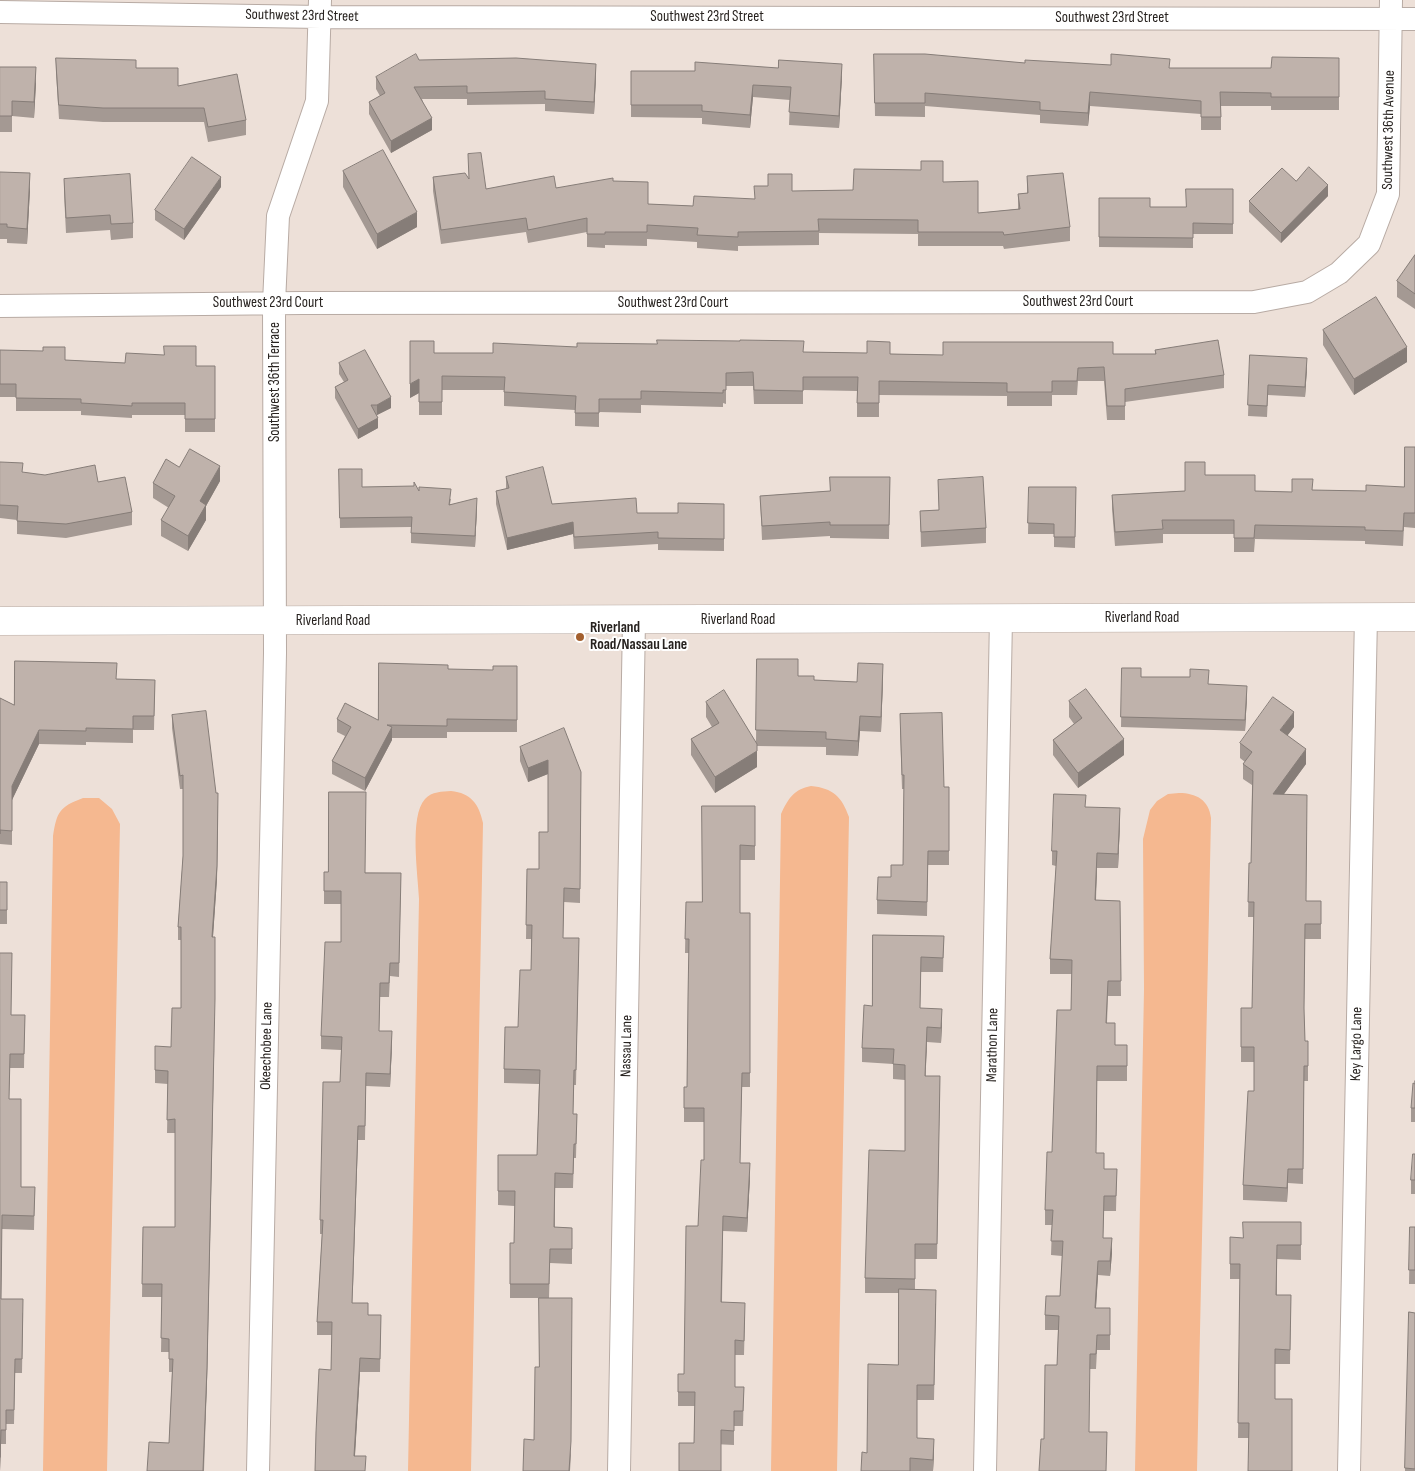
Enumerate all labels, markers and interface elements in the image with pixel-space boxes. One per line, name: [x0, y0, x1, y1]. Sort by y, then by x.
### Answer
street label: Southwest 23rd Street: [245, 6, 359, 26]
street label: Southwest 23rd Street: [650, 8, 764, 26]
street label: Southwest 23rd Street: [1055, 9, 1169, 27]
street label: Southwest 36th Avenue: [1379, 70, 1399, 190]
street label: Southwest 23rd Court: [1023, 293, 1133, 311]
street label: Southwest 23rd Court: [213, 294, 323, 312]
street label: Southwest 23rd Court: [618, 294, 728, 312]
street label: Southwest 36th Terrace: [266, 322, 284, 442]
street label: Riverland Road: [1105, 609, 1179, 627]
street label: Riverland Road: [701, 611, 775, 629]
street label: Riverland Road: [296, 612, 370, 630]
place label: Riverland Road/Nassau Lane: [590, 619, 687, 654]
marker: Riverland Road/Nassau Lane: [574, 631, 586, 643]
street label: Okeechobee Lane: [257, 1002, 277, 1090]
street label: Key Largo Lane: [1347, 1007, 1367, 1081]
street label: Marathon Lane: [983, 1008, 1003, 1082]
street label: Nassau Lane: [617, 1015, 637, 1077]

